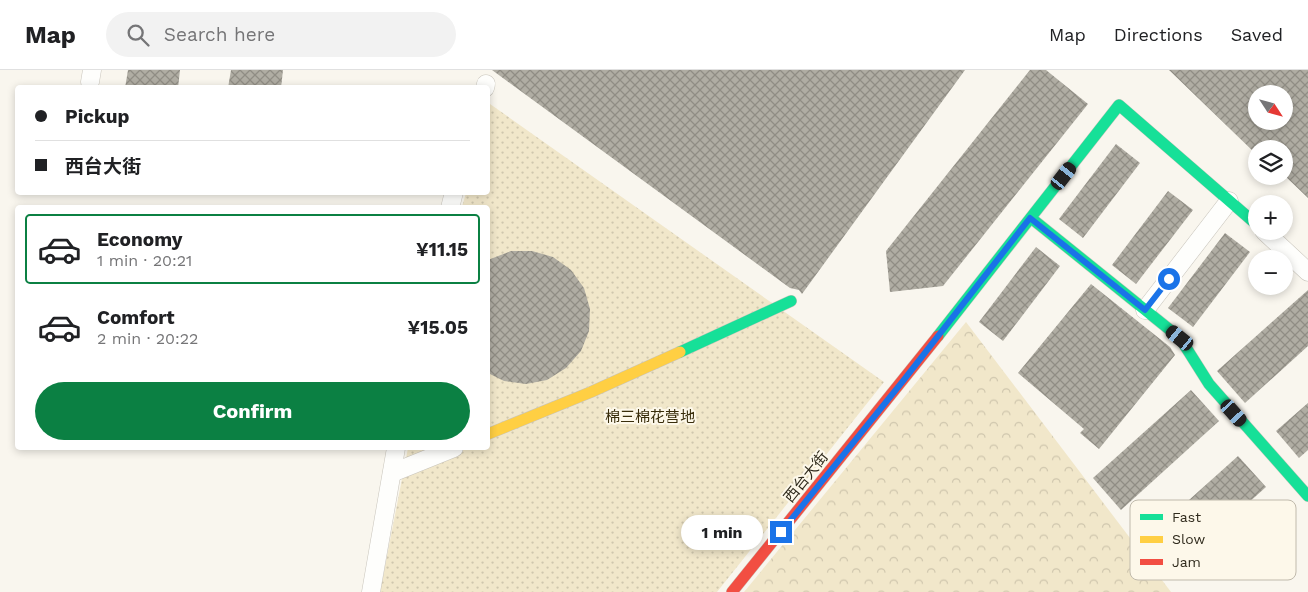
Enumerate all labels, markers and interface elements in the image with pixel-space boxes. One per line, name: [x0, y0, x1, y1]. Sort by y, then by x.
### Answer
search box: [106, 12, 456, 57]
text: Map: [25, 21, 76, 49]
icon: search: [124, 21, 152, 49]
text: Search here: [164, 23, 275, 46]
text: Map: [1049, 24, 1086, 45]
text: Directions: [1114, 24, 1203, 45]
text: Saved: [1231, 24, 1283, 45]
north arrow: [1248, 85, 1292, 130]
map controls: [1248, 85, 1293, 295]
text: Pickup: [65, 105, 129, 128]
button: layers: [1248, 140, 1293, 185]
text: 西台大街: [65, 155, 141, 178]
car: [1048, 160, 1079, 192]
button: +: [1248, 195, 1293, 240]
icon: car: [37, 227, 82, 272]
text: Economy: [97, 228, 182, 251]
text: ¥11.15: [416, 238, 468, 261]
button: −: [1248, 250, 1293, 295]
text: 1 min · 20:21: [97, 251, 192, 270]
route start: [1158, 268, 1180, 290]
icon: car: [37, 305, 82, 350]
text: Comfort: [97, 306, 175, 329]
text: ¥15.05: [408, 316, 468, 339]
car: [1163, 323, 1196, 353]
text: 2 min · 20:22: [97, 329, 198, 348]
button: Confirm: [35, 382, 470, 440]
car: [1218, 397, 1249, 429]
park label: 棉三棉花营地: [605, 408, 695, 426]
street label: 西台大街: [780, 448, 832, 506]
legend: [1130, 500, 1296, 580]
text: Fast: [1172, 509, 1201, 525]
callout: 1 min: [681, 514, 764, 550]
route end: [770, 521, 792, 543]
text: 1 min: [701, 523, 743, 542]
text: Slow: [1172, 531, 1205, 547]
text: Jam: [1172, 554, 1201, 570]

